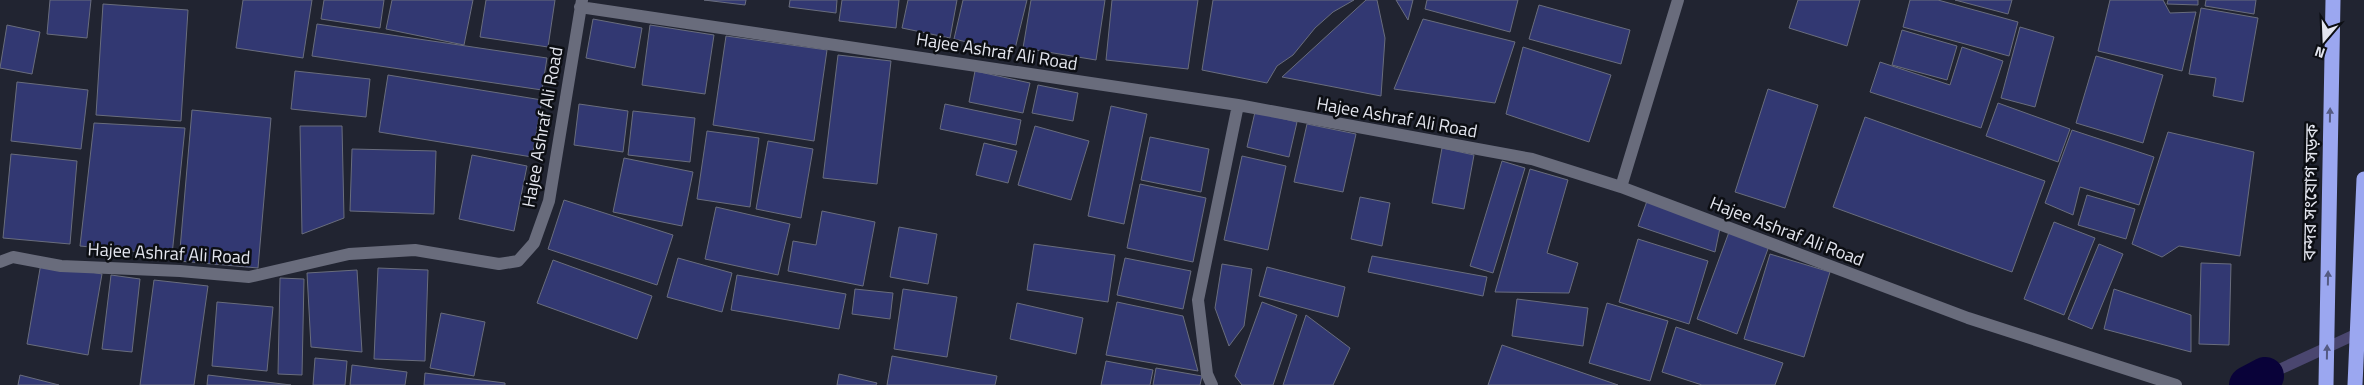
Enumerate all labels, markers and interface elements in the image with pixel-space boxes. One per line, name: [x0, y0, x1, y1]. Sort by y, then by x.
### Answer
north arrow: [2299, 15, 2349, 65]
street label: Hajee Ashraf Ali Road: [914, 25, 1080, 77]
text: N: [2312, 41, 2328, 64]
street label: Hajee Ashraf Ali Road: [515, 44, 569, 210]
street label: Hajee Ashraf Ali Road: [1314, 90, 1480, 144]
one-way arrow: [2326, 107, 2334, 123]
street label: বন্দর সংযোগ সড়ক: [2295, 123, 2325, 262]
street label: Hajee Ashraf Ali Road: [1706, 189, 1868, 273]
street label: Hajee Ashraf Ali Road: [87, 235, 251, 271]
one-way arrow: [2324, 269, 2332, 285]
one-way arrow: [2323, 344, 2331, 360]

